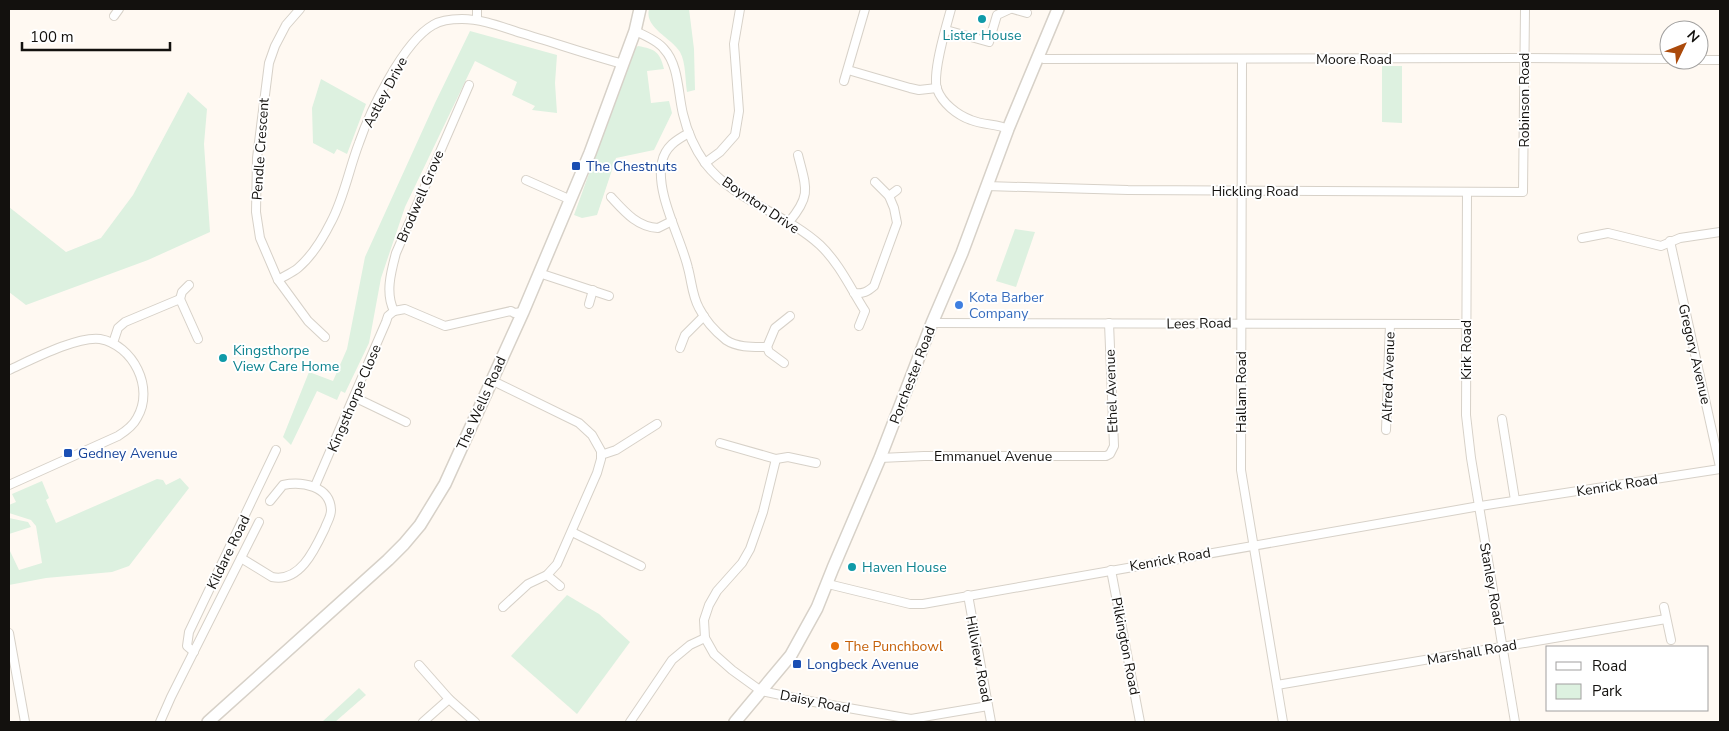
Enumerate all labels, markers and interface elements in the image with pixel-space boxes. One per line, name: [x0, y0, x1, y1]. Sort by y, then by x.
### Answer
marker: Lister House: [976, 13, 988, 25]
scale bar: [22, 20, 170, 52]
north arrow: [1659, 20, 1709, 70]
place label: Lister House: [943, 26, 1021, 45]
text: N: [1683, 26, 1704, 47]
text: 100 m: [30, 27, 74, 47]
street label: Moore Road: [1316, 50, 1392, 69]
street label: Robinson Road: [1515, 53, 1534, 148]
street label: Astley Drive: [359, 54, 412, 131]
street label: Pendle Crescent: [247, 97, 274, 201]
street label: Brodwell Grove: [392, 147, 448, 245]
place label: The Chestnuts: [586, 157, 678, 176]
marker: The Chestnuts: [570, 160, 582, 172]
street label: Boynton Drive: [718, 172, 803, 238]
street label: Hickling Road: [1211, 182, 1299, 201]
place label: Kota Barber Company: [969, 288, 1044, 323]
marker: Kota Barber Company: [953, 299, 965, 311]
street label: Gregory Avenue: [1674, 302, 1715, 406]
street label: Lees Road: [1166, 313, 1232, 334]
street label: Kirk Road: [1457, 320, 1476, 380]
street label: Porchester Road: [885, 324, 940, 427]
street label: Alfred Avenue: [1377, 331, 1400, 423]
place label: Kingsthorpe View Care Home: [232, 341, 339, 376]
street label: Kingsthorpe Close: [323, 341, 386, 455]
street label: Ethel Avenue: [1101, 349, 1122, 433]
street label: Hallam Road: [1232, 351, 1251, 433]
marker: Kingsthorpe View Care Home: [217, 352, 229, 364]
street label: The Wells Road: [452, 353, 511, 453]
place label: Gedney Avenue: [78, 444, 178, 463]
marker: Gedney Avenue: [62, 447, 74, 459]
street label: Emmanuel Avenue: [934, 447, 1052, 466]
street label: Kenrick Road: [1575, 470, 1659, 501]
street label: Kildare Road: [202, 512, 255, 592]
street label: Stanley Road: [1475, 541, 1508, 627]
street label: Kenrick Road: [1128, 543, 1212, 576]
place label: Haven House: [862, 558, 947, 577]
marker: Haven House: [846, 561, 858, 573]
street label: Pilkington Road: [1107, 595, 1144, 697]
street label: Hillview Road: [961, 614, 996, 704]
street label: Marshall Road: [1426, 635, 1518, 670]
place label: The Punchbowl: [845, 637, 944, 656]
marker: The Punchbowl: [829, 640, 841, 652]
legend: [1546, 646, 1709, 711]
place label: Longbeck Avenue: [807, 655, 919, 674]
text: Road: [1592, 656, 1627, 676]
marker: Longbeck Avenue: [791, 658, 803, 670]
text: Park: [1592, 681, 1622, 701]
street label: Daisy Road: [778, 685, 852, 718]

